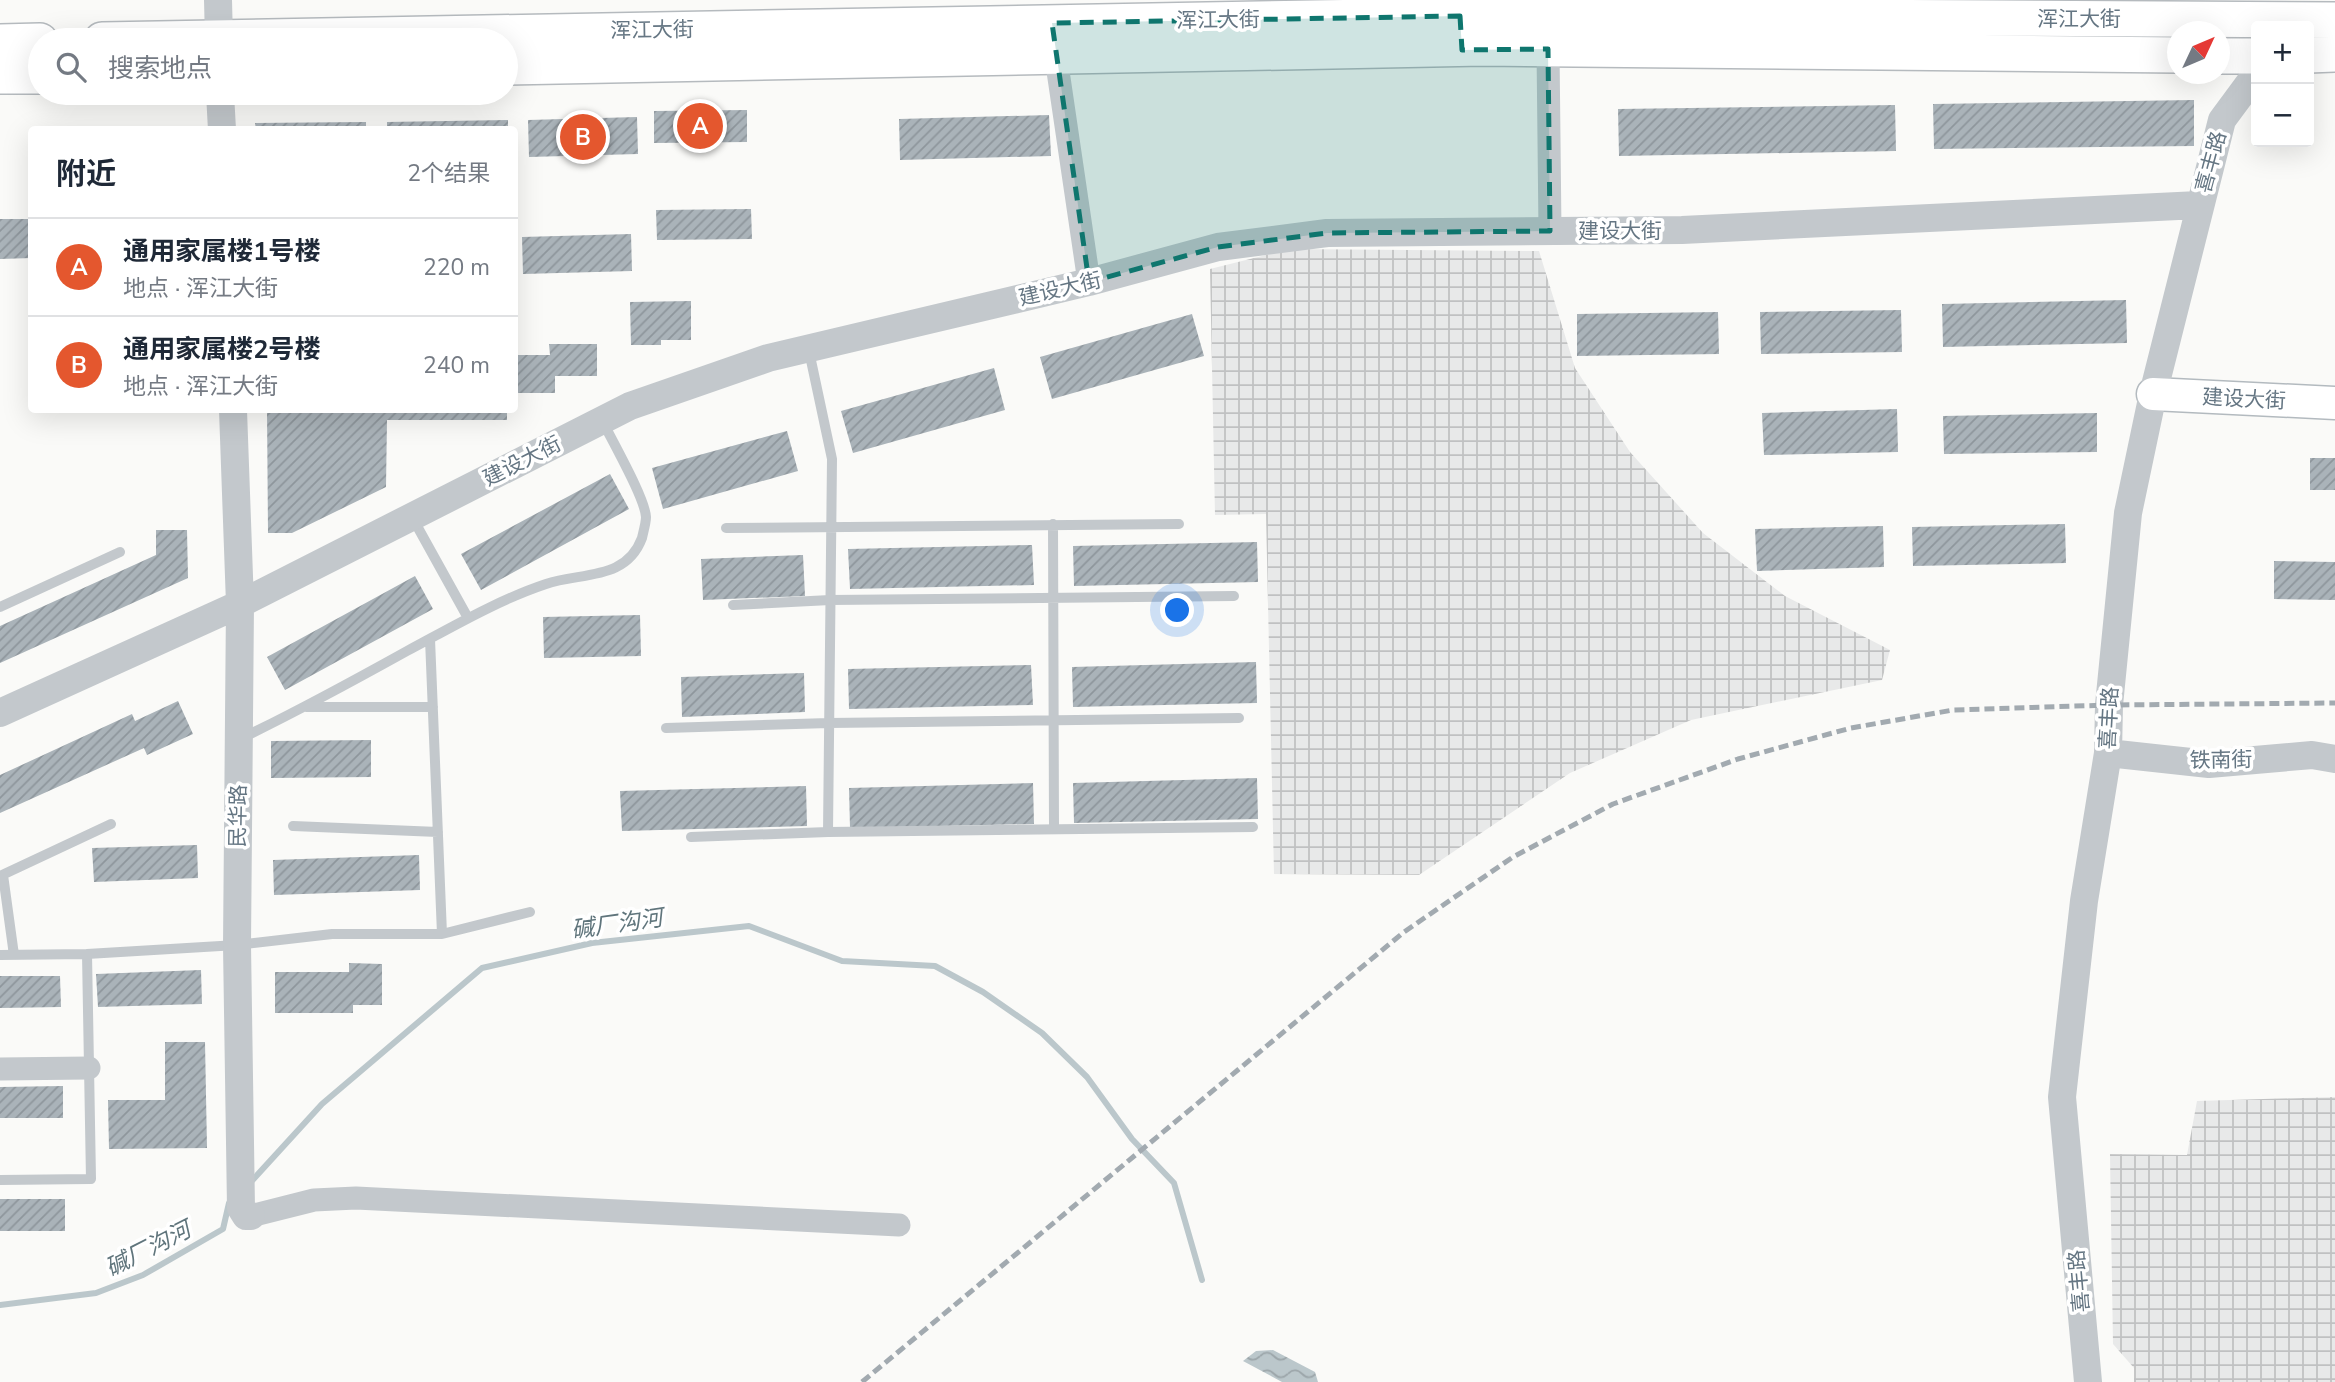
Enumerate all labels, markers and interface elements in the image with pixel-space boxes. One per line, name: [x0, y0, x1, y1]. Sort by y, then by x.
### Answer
street label: 浑江大街: [1176, 5, 1260, 35]
street label: 浑江大街: [2037, 5, 2121, 33]
street label: 浑江大街: [610, 15, 694, 45]
north arrow: [2167, 21, 2230, 84]
map controls: [2251, 21, 2314, 147]
button: +: [2251, 21, 2314, 84]
search box: [28, 28, 518, 105]
icon: search: [52, 48, 90, 86]
text: 搜索地点: [108, 51, 212, 86]
button: −: [2251, 84, 2314, 147]
pin: A: [677, 100, 723, 152]
pin: B: [560, 111, 606, 163]
street label: 喜丰路: [2189, 128, 2233, 196]
text: 附近: [56, 154, 116, 195]
text: 2个结果: [407, 158, 490, 189]
street label: 建设大街: [1578, 217, 1662, 245]
text: 通用家属楼1号楼: [123, 234, 321, 269]
text: A: [70, 252, 88, 283]
text: 220 m: [423, 252, 490, 283]
street label: 建设大街: [1016, 266, 1104, 312]
text: 地点 · 浑江大街: [123, 273, 278, 304]
text: 通用家属楼2号楼: [123, 332, 321, 367]
text: B: [71, 350, 87, 381]
text: 240 m: [423, 350, 490, 381]
text: 地点 · 浑江大街: [123, 371, 278, 402]
street label: 建设大街: [2201, 383, 2287, 415]
street label: 建设大街: [478, 429, 566, 493]
your location: [1160, 593, 1194, 627]
street label: 喜丰路: [2093, 686, 2125, 750]
street label: 铁南街: [2189, 745, 2253, 775]
street label: 民华路: [223, 784, 253, 848]
water label: 碱厂沟河: [569, 902, 669, 946]
water label: 碱厂沟河: [100, 1212, 200, 1284]
street label: 喜丰路: [2062, 1248, 2096, 1314]

